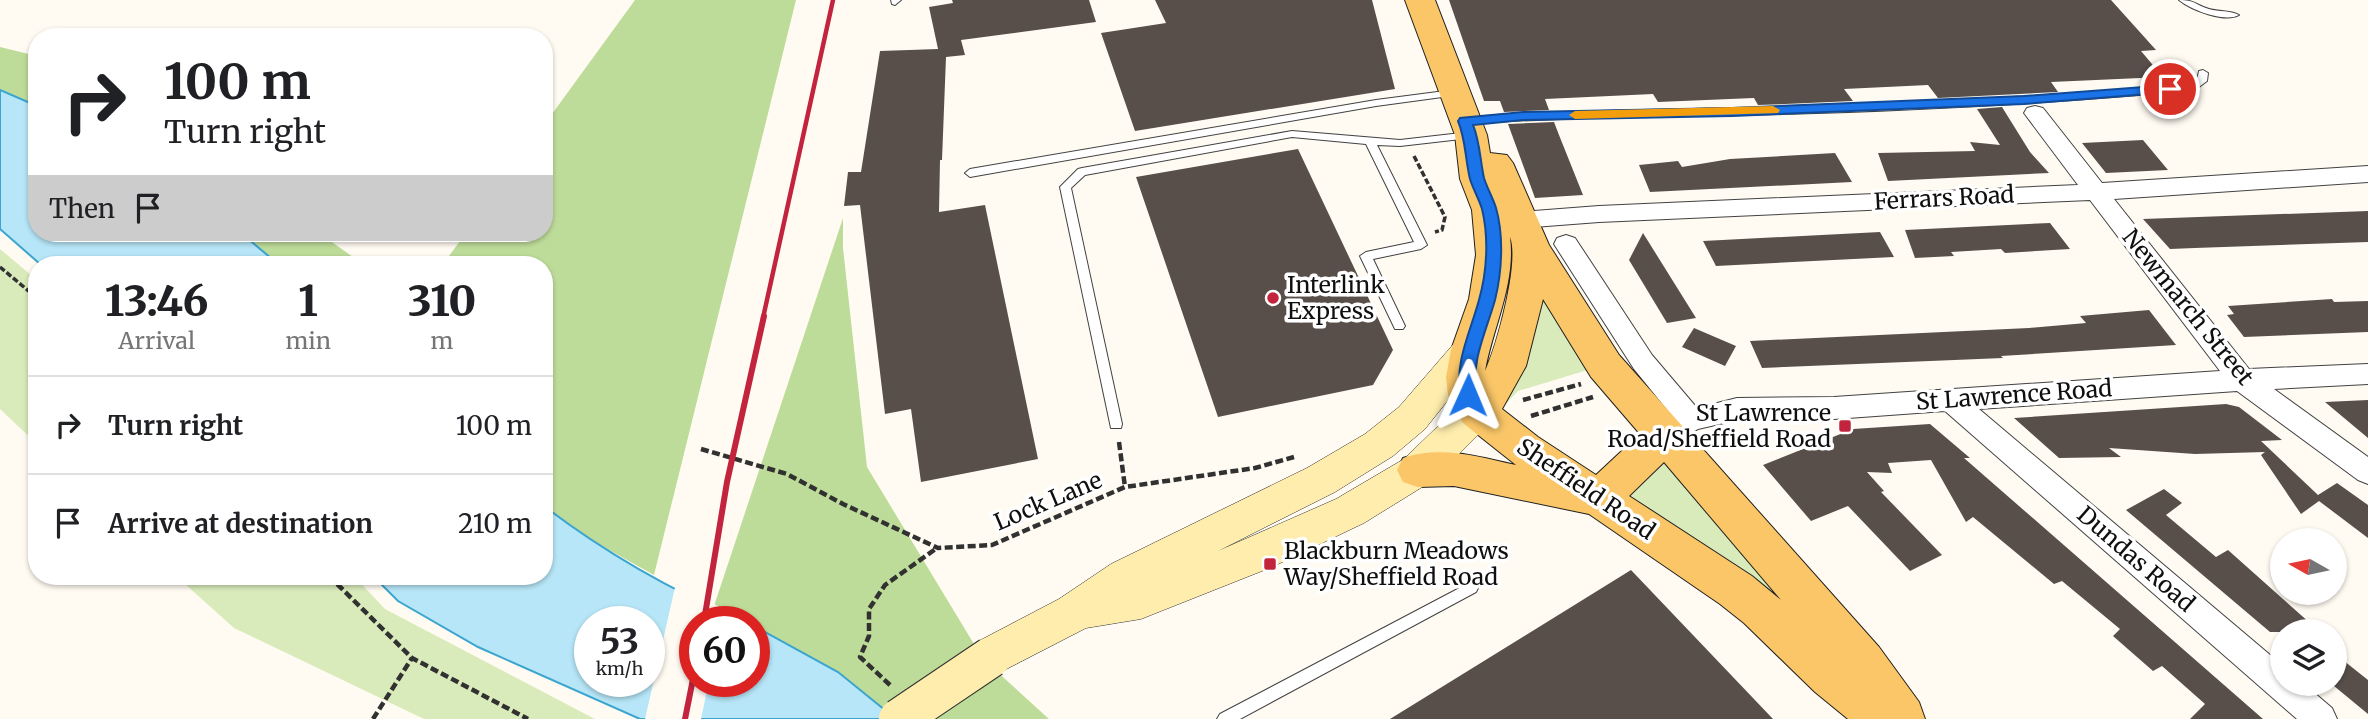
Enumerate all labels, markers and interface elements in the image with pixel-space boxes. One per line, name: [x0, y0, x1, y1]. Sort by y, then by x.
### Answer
text: 100 m: [164, 51, 311, 112]
icon: right: [49, 56, 140, 147]
pin: [2140, 59, 2200, 119]
icon: arrive: [2151, 70, 2189, 108]
text: Turn right: [164, 112, 326, 152]
street label: Ferrars Road: [1873, 179, 2015, 216]
icon: arrive: [129, 189, 167, 227]
text: Then: [49, 192, 115, 225]
street label: Newmarch Street: [2117, 223, 2260, 391]
place label: Interlink Express: [1287, 270, 1385, 325]
text: 13:46: [105, 275, 209, 327]
text: 1: [298, 275, 318, 327]
text: 310: [408, 275, 476, 327]
marker: Interlink Express: [1265, 290, 1281, 306]
text: Arrival: [118, 326, 195, 355]
text: min: [285, 326, 331, 355]
text: m: [431, 326, 453, 355]
position arrow: [1431, 358, 1505, 432]
street label: St Lawrence Road: [1915, 373, 2113, 416]
place label: St Lawrence Road/Sheffield Road: [1607, 398, 1831, 453]
icon: right: [49, 406, 87, 444]
text: Turn right: [108, 409, 243, 442]
text: 100 m: [456, 409, 532, 442]
marker: St Lawrence Road/Sheffield Road: [1837, 418, 1853, 434]
street label: Sheffield Road: [1512, 432, 1661, 545]
street label: Lock Lane: [989, 465, 1106, 536]
street label: Dundas Road: [2072, 500, 2201, 618]
icon: arrive: [49, 504, 87, 542]
text: Arrive at destination: [108, 507, 373, 540]
text: 210 m: [458, 507, 532, 540]
north arrow: [2270, 528, 2347, 606]
map controls: [2270, 528, 2347, 696]
place label: Blackburn Meadows Way/Sheffield Road: [1283, 536, 1509, 591]
marker: Blackburn Meadows Way/Sheffield Road: [1262, 556, 1278, 572]
speed limit sign: 60: [679, 606, 770, 697]
button: layers: [2270, 619, 2347, 696]
text: 53: [600, 620, 639, 664]
text: km/h: [596, 657, 643, 680]

